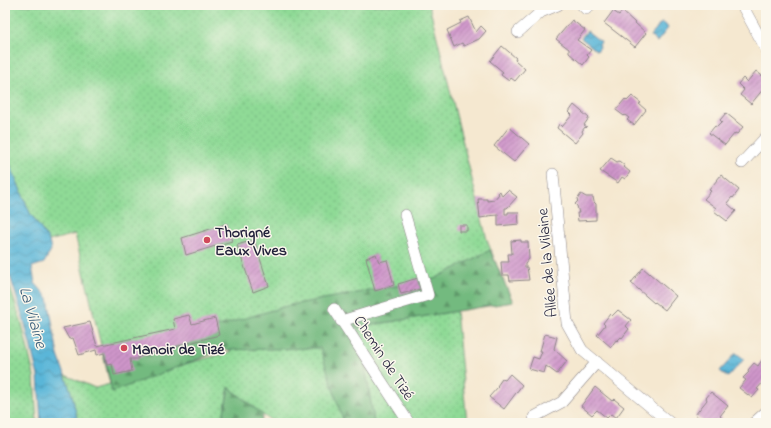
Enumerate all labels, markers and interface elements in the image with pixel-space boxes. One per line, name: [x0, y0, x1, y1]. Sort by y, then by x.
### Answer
street label: Allée de la Vilaine: [531, 206, 565, 318]
place label: Thorigné Eaux Vives: [215, 221, 287, 263]
marker: Thorigné Eaux Vives: [202, 235, 212, 245]
water label: La Vilaine: [12, 284, 54, 352]
street label: Chemin de Tizé: [347, 311, 420, 406]
place label: Manoir de Tizé: [132, 338, 225, 362]
marker: Manoir de Tizé: [119, 343, 129, 353]

